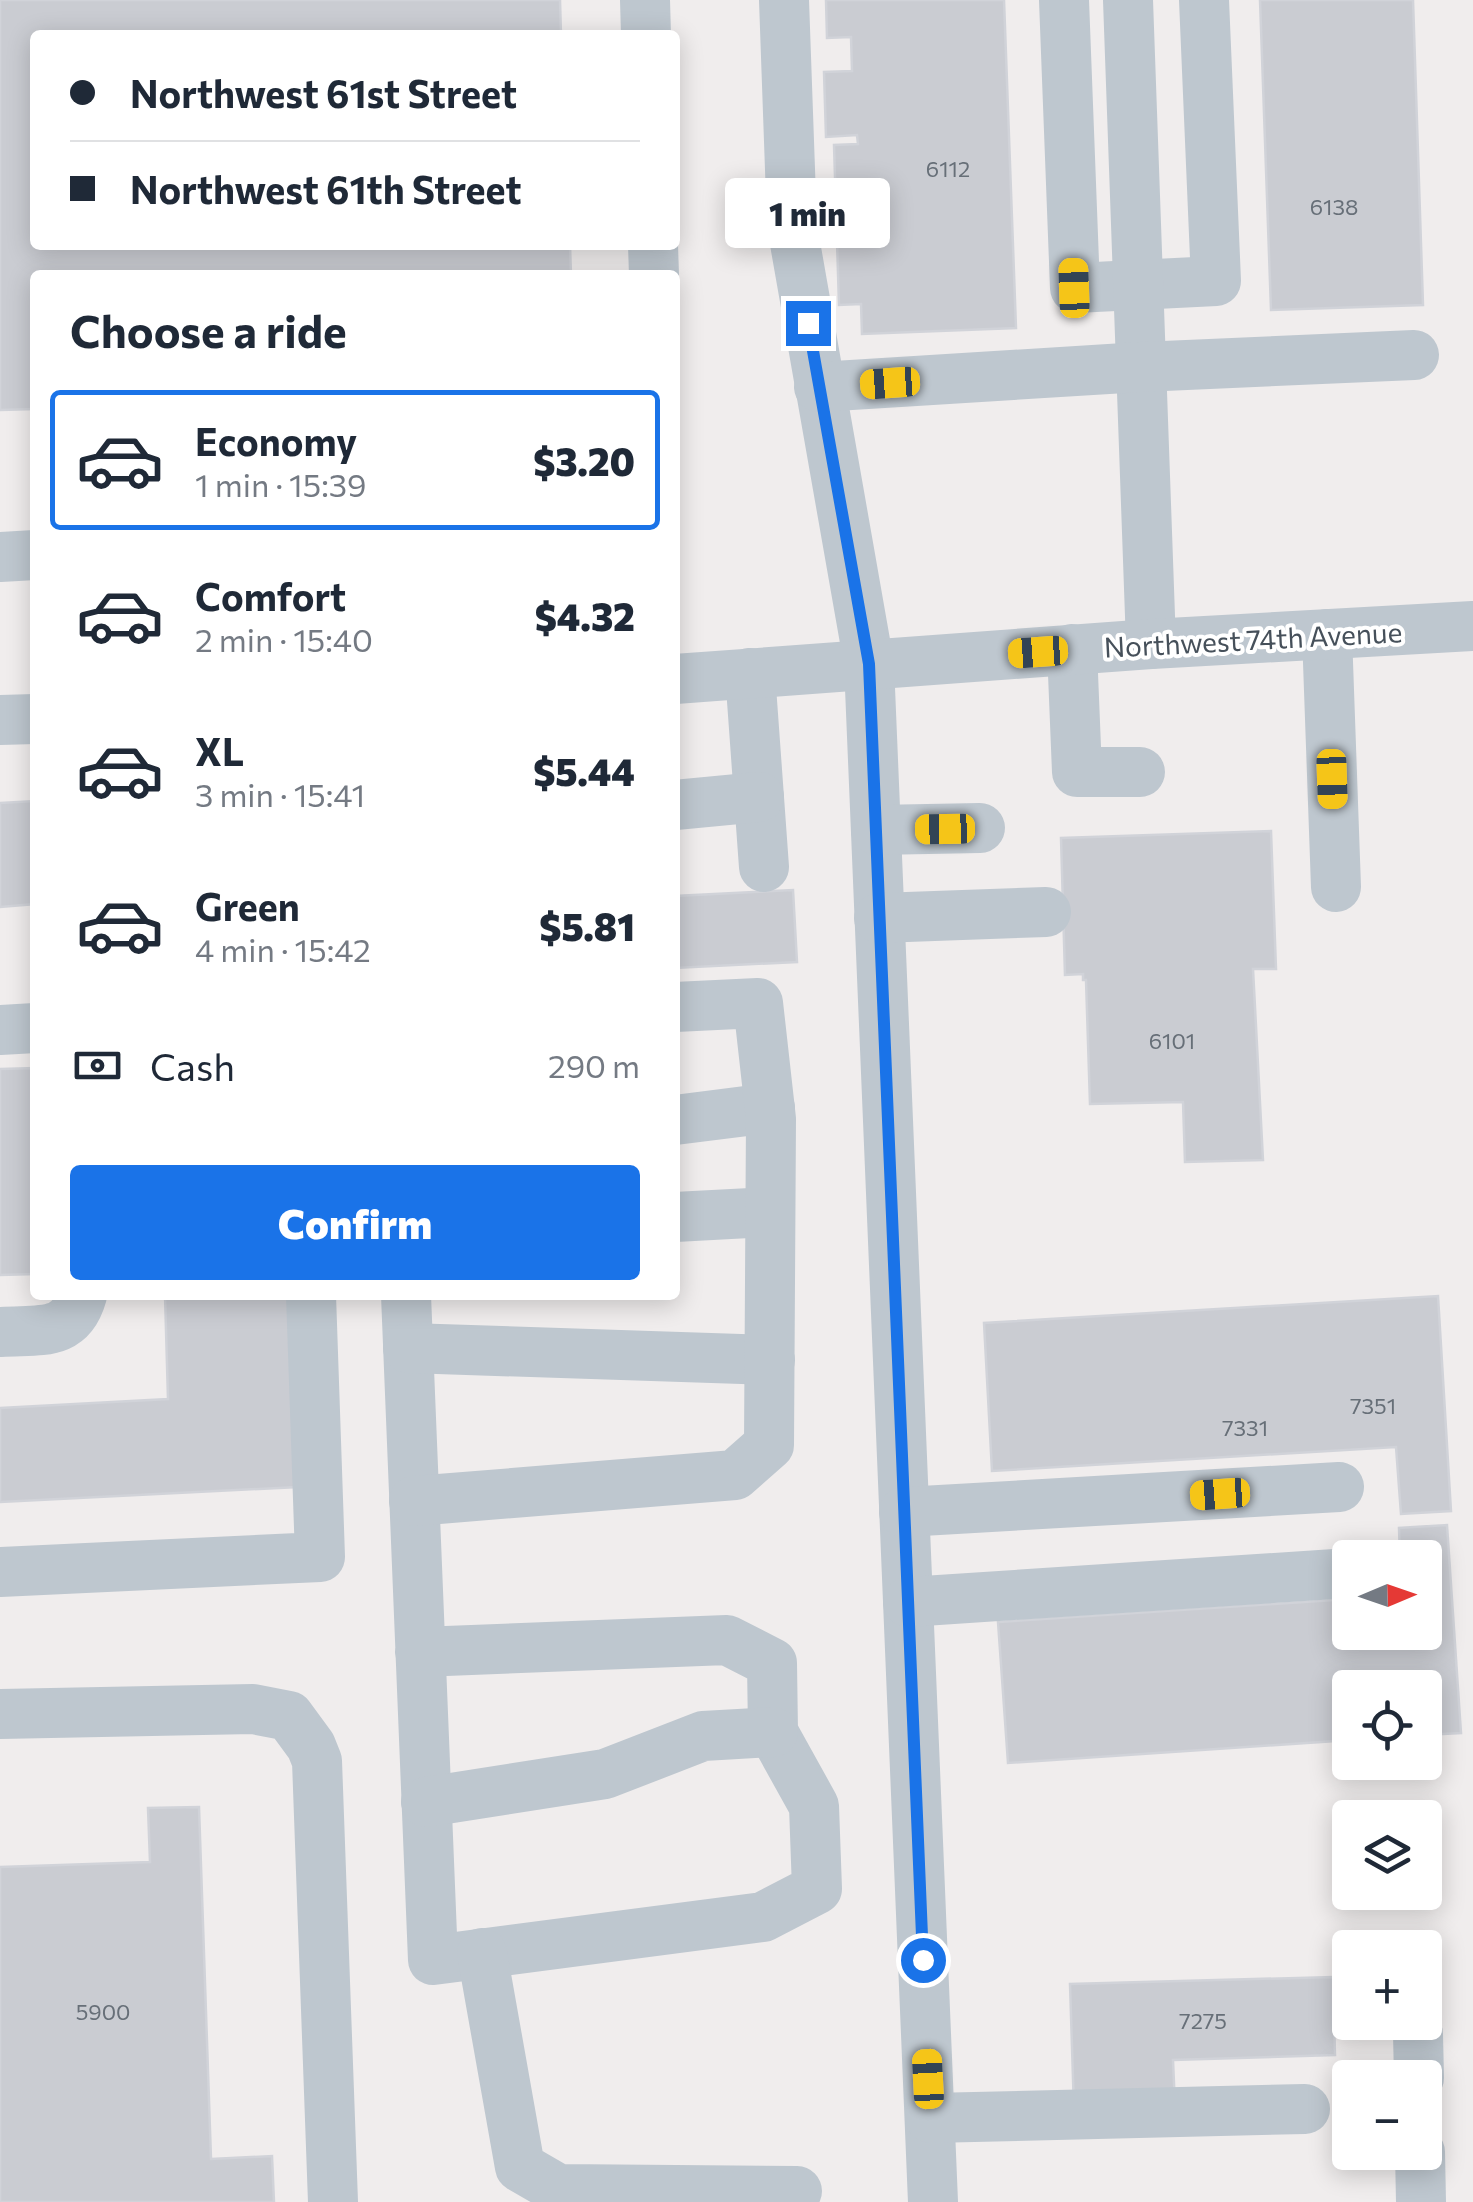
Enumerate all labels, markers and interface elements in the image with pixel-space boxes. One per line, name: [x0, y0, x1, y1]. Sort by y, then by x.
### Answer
text: Northwest 61st Street: [130, 69, 517, 116]
house number: 6112: [926, 155, 970, 182]
text: Northwest 61th Street: [130, 165, 521, 212]
callout: 1 min: [726, 178, 890, 248]
text: 1 min: [769, 193, 846, 233]
house number: 6138: [1310, 193, 1358, 220]
car: [1058, 257, 1090, 319]
route end: [786, 301, 831, 346]
text: Choose a ride: [70, 302, 347, 357]
car: [859, 366, 921, 400]
icon: car: [75, 415, 165, 505]
text: Economy: [195, 417, 357, 464]
text: $3.20: [533, 437, 635, 484]
text: 1 min · 15:39: [195, 464, 366, 504]
icon: car: [75, 570, 165, 660]
text: Comfort: [195, 572, 346, 619]
text: $4.32: [535, 592, 635, 639]
street label: Northwest 74th Avenue: [1103, 614, 1403, 664]
text: 2 min · 15:40: [195, 619, 373, 659]
car: [1007, 635, 1069, 669]
icon: car: [75, 725, 165, 815]
text: XL: [195, 727, 244, 774]
text: $5.44: [533, 747, 635, 794]
car: [1316, 748, 1348, 810]
text: 3 min · 15:41: [195, 774, 365, 814]
car: [915, 813, 975, 845]
icon: car: [75, 880, 165, 970]
text: Green: [195, 882, 300, 929]
text: $5.81: [539, 902, 635, 949]
text: 4 min · 15:42: [195, 929, 371, 969]
house number: 6101: [1149, 1027, 1195, 1054]
icon: cash: [70, 1038, 125, 1093]
text: Cash: [150, 1042, 235, 1089]
text: 290 m: [548, 1045, 640, 1085]
button: Confirm: [70, 1165, 640, 1280]
house number: 7351: [1350, 1392, 1396, 1419]
house number: 7331: [1222, 1414, 1268, 1441]
car: [1189, 1477, 1251, 1511]
north arrow: [1332, 1540, 1442, 1650]
map controls: [1332, 1540, 1442, 2170]
button: locate: [1332, 1670, 1442, 1780]
button: layers: [1332, 1800, 1442, 1910]
button: +: [1332, 1930, 1442, 2040]
route start: [901, 1938, 946, 1983]
house number: 5900: [76, 1998, 130, 2025]
house number: 7275: [1179, 2007, 1227, 2034]
car: [911, 2048, 945, 2110]
button: −: [1332, 2060, 1442, 2170]

